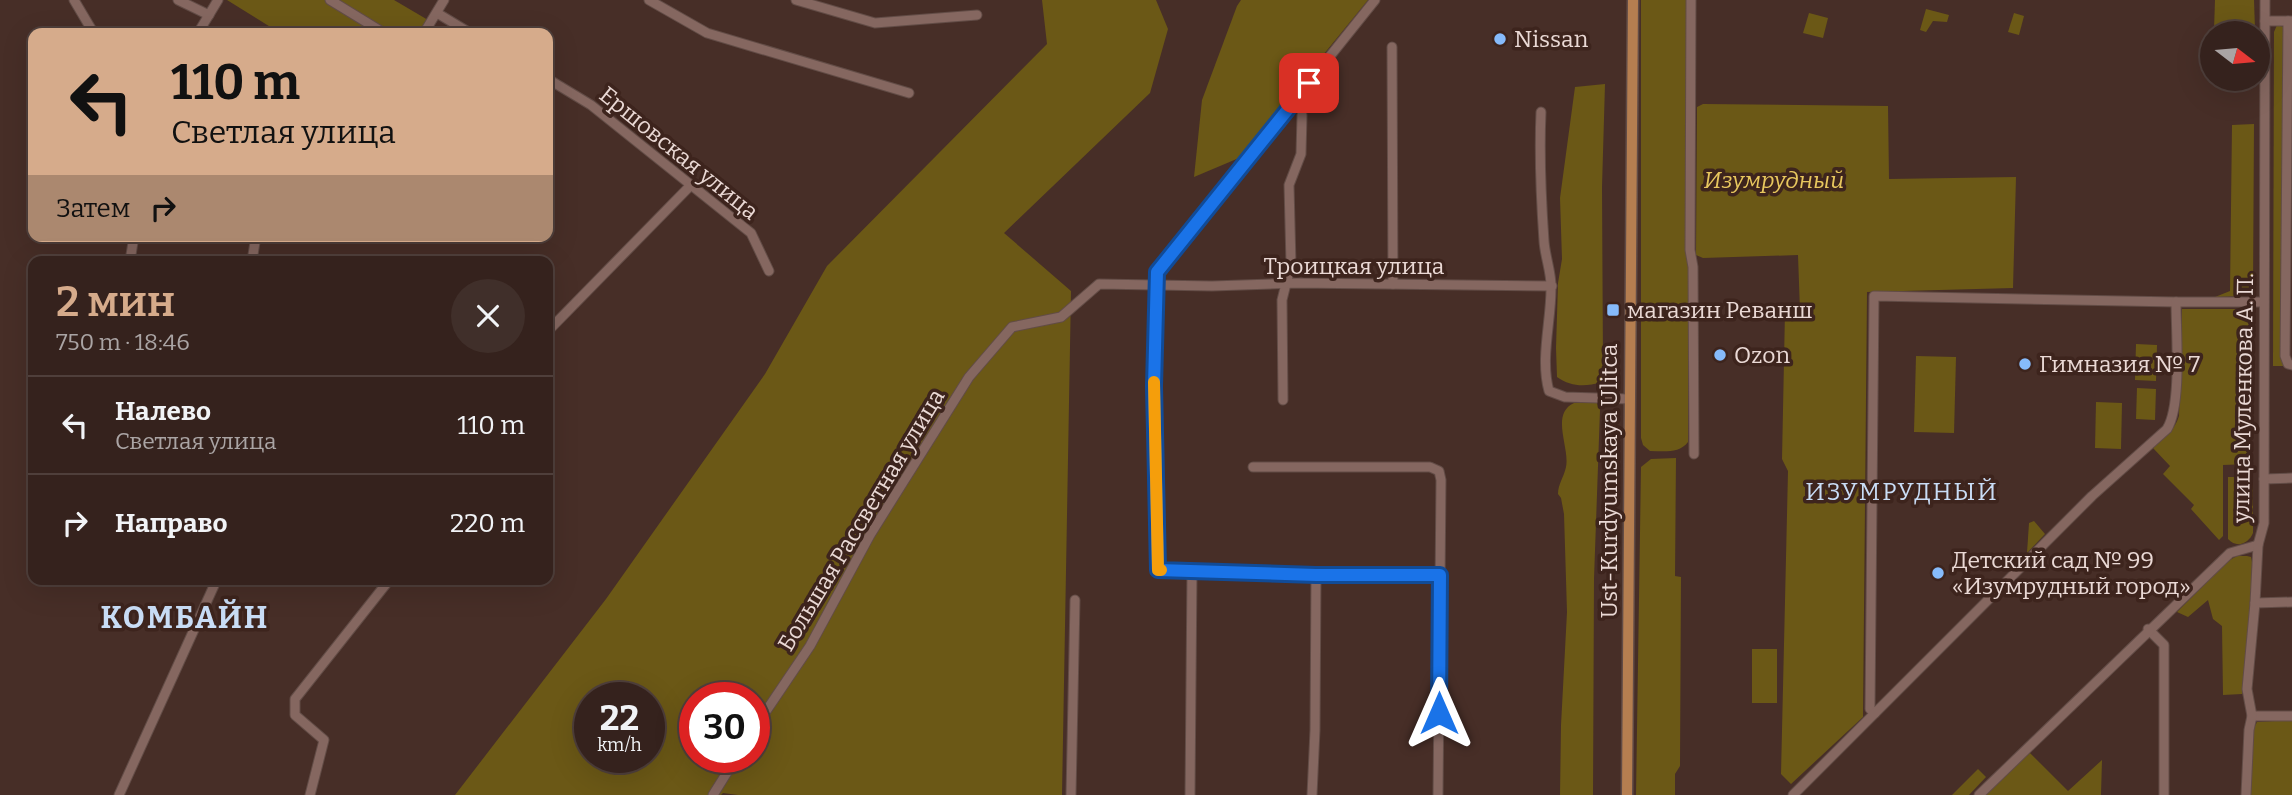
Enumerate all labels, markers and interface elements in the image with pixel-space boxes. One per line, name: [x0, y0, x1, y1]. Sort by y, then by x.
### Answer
north arrow: [2200, 21, 2270, 91]
map controls: [2200, 21, 2270, 91]
place label: Nissan: [1514, 25, 1589, 53]
marker: Nissan: [1492, 31, 1508, 47]
text: 110 m: [171, 53, 300, 112]
pin: [1279, 53, 1339, 113]
icon: left: [56, 56, 147, 147]
icon: arrive: [1290, 64, 1328, 102]
street label: Ершовская улица: [594, 80, 764, 226]
text: Светлая улица: [171, 113, 396, 151]
park label: Изумрудный: [1704, 166, 1844, 194]
icon: right: [144, 189, 182, 227]
text: Затем: [56, 193, 130, 224]
street label: Троицкая улица: [1264, 252, 1445, 280]
street label: улица Муленкова А. П.: [2227, 273, 2259, 524]
text: 2 мин: [56, 277, 175, 327]
button: close: [451, 279, 525, 353]
place label: магазин Реванш: [1627, 296, 1813, 324]
marker: магазин Реванш: [1605, 302, 1621, 318]
text: 750 m · 18:46: [56, 328, 190, 356]
place label: Ozon: [1734, 341, 1790, 369]
street label: Ust-Kurdyumskaya Ulitca: [1595, 343, 1623, 618]
marker: Ozon: [1712, 347, 1728, 363]
place label: Гимназия № 7: [2039, 350, 2201, 378]
marker: Гимназия № 7: [2017, 356, 2033, 372]
street label: Большая Рассветная улица: [772, 384, 951, 656]
text: Налево: [115, 396, 211, 427]
icon: left: [56, 406, 94, 444]
text: 110 m: [457, 410, 525, 441]
text: Светлая улица: [115, 427, 277, 455]
district label: ИЗУМРУДНЫЙ: [1805, 478, 1999, 506]
icon: right: [56, 504, 94, 542]
text: Направо: [115, 508, 228, 539]
text: 220 m: [450, 508, 525, 539]
place label: Детский сад № 99 «Изумрудный город»: [1952, 546, 2191, 600]
marker: Детский сад № 99 «Изумрудный город»: [1930, 565, 1946, 581]
district label: КОМБАЙН: [101, 598, 269, 636]
position arrow: [1402, 676, 1476, 750]
speed limit sign: 30: [679, 682, 770, 773]
text: 22: [600, 697, 639, 739]
text: km/h: [597, 734, 642, 756]

